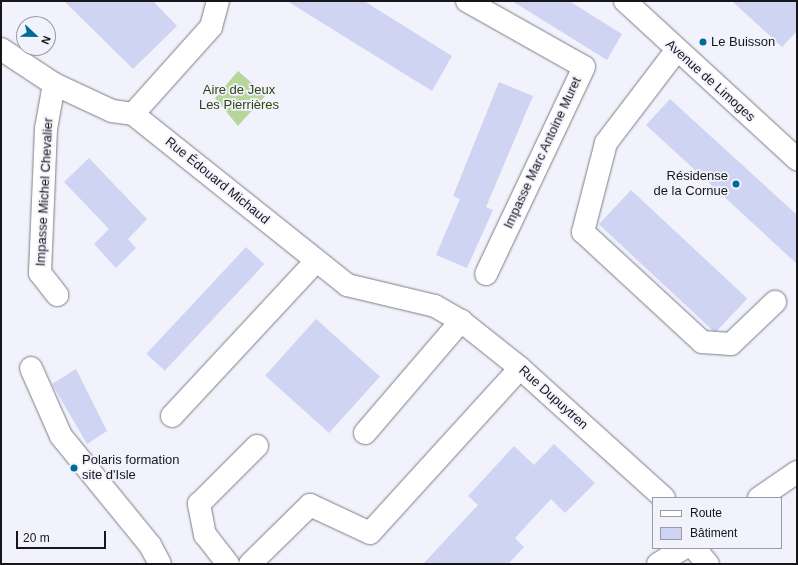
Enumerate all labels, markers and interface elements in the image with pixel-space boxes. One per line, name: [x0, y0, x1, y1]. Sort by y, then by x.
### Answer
north arrow: [16, 16, 56, 56]
text: N: [39, 34, 53, 46]
place label: Le Buisson: [711, 34, 775, 50]
street label: Avenue de Limoges: [662, 37, 758, 125]
marker: Le Buisson: [698, 37, 708, 47]
street label: Impasse Marc Antoine Muret: [501, 74, 585, 232]
park label: Aire de Jeux Les Pierrières: [199, 83, 279, 114]
street label: Impasse Michel Chevalier: [33, 117, 57, 267]
street label: Rue Édouard Michaud: [162, 134, 272, 228]
place label: Résidense de la Cornue: [654, 169, 728, 200]
marker: Résidense de la Cornue: [731, 179, 741, 189]
street label: Rue Dupuytren: [515, 363, 591, 433]
place label: Polaris formation site d'Isle: [82, 453, 180, 484]
marker: Polaris formation site d'Isle: [69, 463, 79, 473]
legend: [652, 497, 782, 549]
text: Route: [690, 506, 722, 520]
scale bar: [18, 523, 108, 549]
text: Bâtiment: [690, 526, 737, 540]
text: 20 m: [23, 531, 50, 545]

